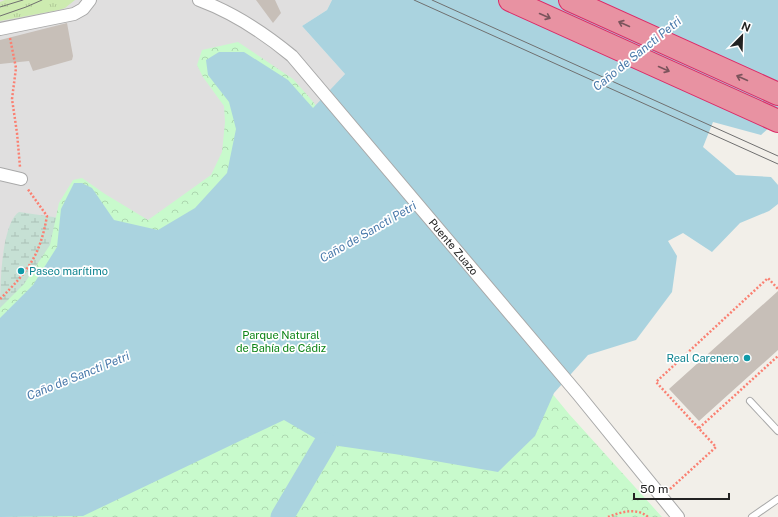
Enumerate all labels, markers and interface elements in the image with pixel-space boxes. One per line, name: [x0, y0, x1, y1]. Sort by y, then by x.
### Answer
one-way arrow: [539, 13, 551, 20]
water label: Caño de Sancti Petri: [590, 14, 684, 94]
north arrow: [722, 16, 762, 56]
one-way arrow: [618, 20, 630, 27]
text: N: [740, 20, 752, 34]
one-way arrow: [657, 66, 669, 73]
one-way arrow: [737, 74, 749, 81]
water label: Caño de Sancti Petri: [317, 199, 419, 265]
street label: Puente Zuazo: [426, 216, 481, 277]
place label: Paseo marítimo: [29, 265, 108, 277]
marker: Paseo marítimo: [16, 266, 26, 276]
park label: Parque Natural de Bahía de Cádiz: [236, 329, 326, 354]
water label: Caño de Sancti Petri: [25, 349, 131, 403]
place label: Real Carenero: [666, 352, 739, 364]
marker: Real Carenero: [742, 353, 752, 363]
scale bar: [634, 475, 729, 501]
text: 50 m: [640, 482, 668, 496]

